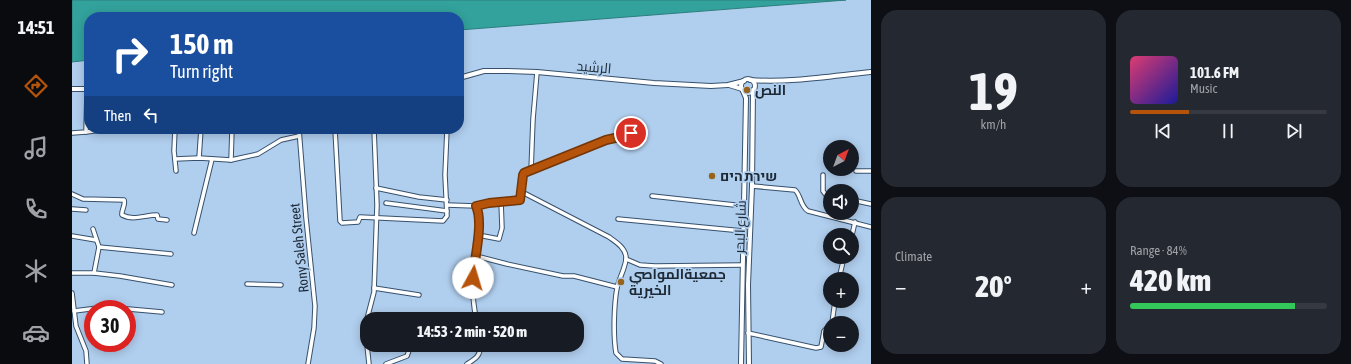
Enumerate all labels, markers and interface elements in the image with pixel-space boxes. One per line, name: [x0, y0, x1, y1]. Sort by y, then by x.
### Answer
text: 14:51: [17, 17, 55, 38]
icon: right: [104, 28, 156, 80]
text: 150 m: [170, 28, 233, 60]
street label: الرشيد: [576, 58, 612, 76]
text: Turn right: [170, 61, 233, 82]
text: 19: [969, 61, 1018, 121]
text: 101.6 FM: [1190, 64, 1239, 81]
icon: directions: [22, 72, 50, 100]
text: Music: [1190, 81, 1217, 96]
place label: النص: [755, 82, 786, 99]
marker: النص: [742, 85, 752, 95]
icon: left: [140, 104, 162, 126]
text: Then: [104, 107, 132, 124]
pin: [614, 116, 648, 150]
text: km/h: [981, 117, 1006, 132]
icon: previous: [1152, 120, 1174, 142]
icon: pause: [1217, 120, 1239, 142]
icon: next: [1283, 120, 1305, 142]
icon: arrive: [620, 122, 642, 144]
icon: music: [22, 134, 50, 162]
north arrow: [823, 140, 859, 176]
map controls: [823, 140, 859, 352]
place label: שירת הים: [720, 168, 777, 184]
marker: שירת הים: [707, 171, 717, 181]
button: sound: [823, 184, 859, 220]
icon: phone: [22, 195, 50, 223]
street label: شارع البحر: [731, 200, 750, 255]
street label: Rony Saleh Street: [286, 203, 312, 293]
button: search: [823, 228, 859, 264]
text: Range · 84%: [1130, 243, 1187, 258]
text: Climate: [895, 249, 932, 264]
icon: climate: [22, 257, 50, 285]
position arrow: [452, 257, 494, 299]
text: 420 km: [1130, 263, 1211, 297]
place label: جمعيةالمواصي الخيرية: [629, 266, 726, 299]
text: 20°: [975, 269, 1012, 303]
button: +: [823, 272, 859, 308]
text: −: [895, 273, 906, 299]
text: +: [1081, 273, 1092, 299]
marker: جمعيةالمواصي الخيرية: [616, 277, 626, 287]
speed limit sign: 30: [84, 300, 136, 352]
button: −: [823, 316, 859, 352]
icon: car: [22, 319, 50, 347]
text: 14:53 · 2 min · 520 m: [417, 323, 527, 340]

